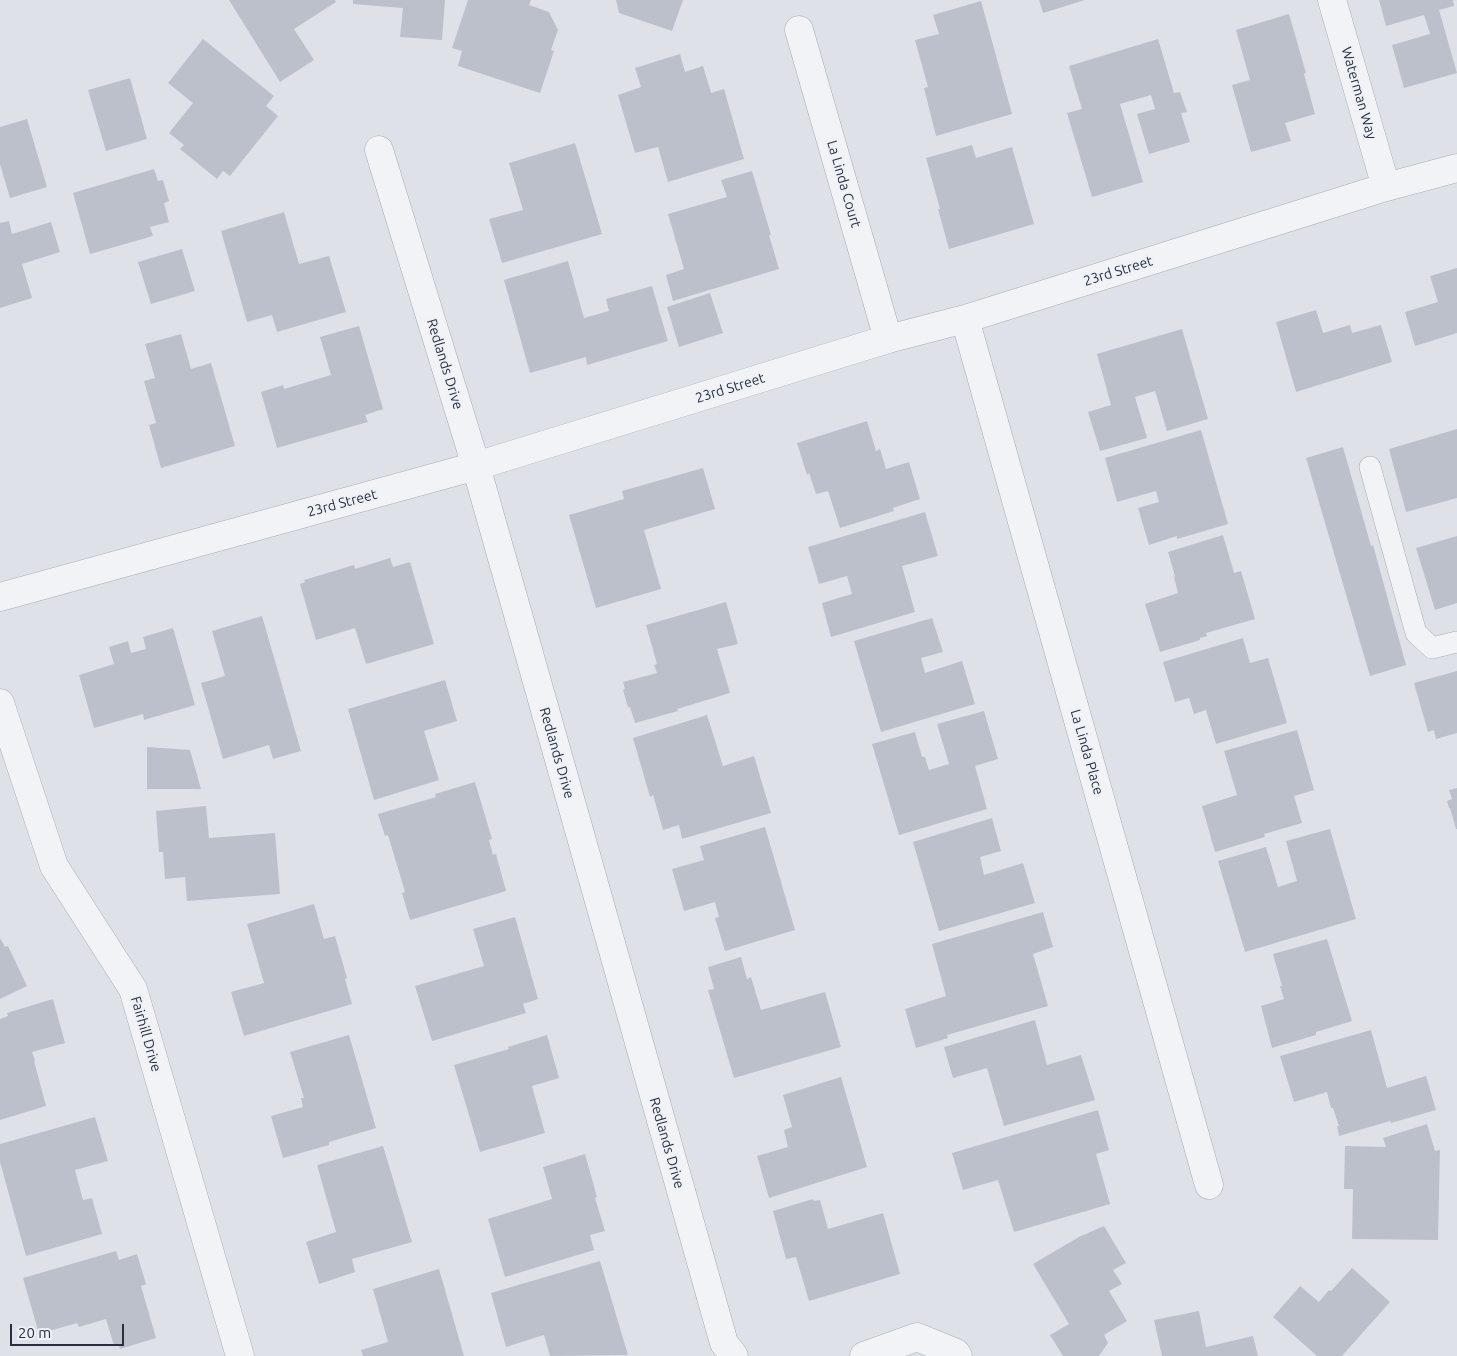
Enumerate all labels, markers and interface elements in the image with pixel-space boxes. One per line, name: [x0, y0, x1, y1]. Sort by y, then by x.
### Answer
street label: Waterman Way: [1338, 45, 1380, 141]
street label: La Linda Court: [823, 138, 865, 230]
street label: 23rd Street: [1081, 253, 1155, 289]
street label: Redlands Drive: [423, 317, 467, 411]
street label: 23rd Street: [693, 370, 767, 406]
street label: 23rd Street: [305, 486, 379, 520]
street label: Redlands Drive: [536, 705, 578, 801]
street label: La Linda Place: [1067, 707, 1107, 797]
street label: Fairhill Drive: [127, 994, 165, 1074]
street label: Redlands Drive: [646, 1095, 688, 1191]
scale bar: [12, 1314, 126, 1346]
text: 20 m: [18, 1324, 51, 1341]

